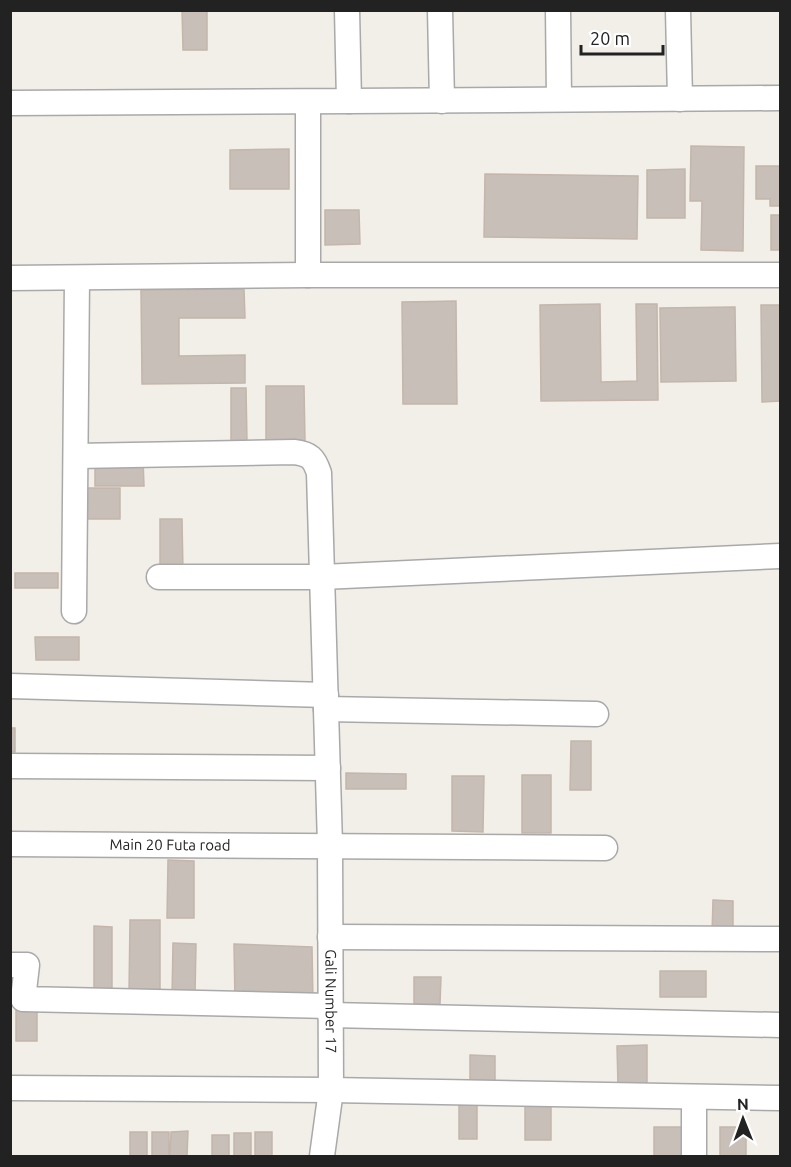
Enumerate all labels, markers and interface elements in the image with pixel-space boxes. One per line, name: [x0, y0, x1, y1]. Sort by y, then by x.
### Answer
scale bar: [581, 18, 664, 56]
text: 20 m: [590, 28, 630, 48]
street label: Main 20 Futa road: [109, 836, 231, 853]
street label: Gali Number 17: [322, 949, 340, 1053]
north arrow: [713, 1089, 773, 1149]
text: N: [737, 1095, 749, 1113]

